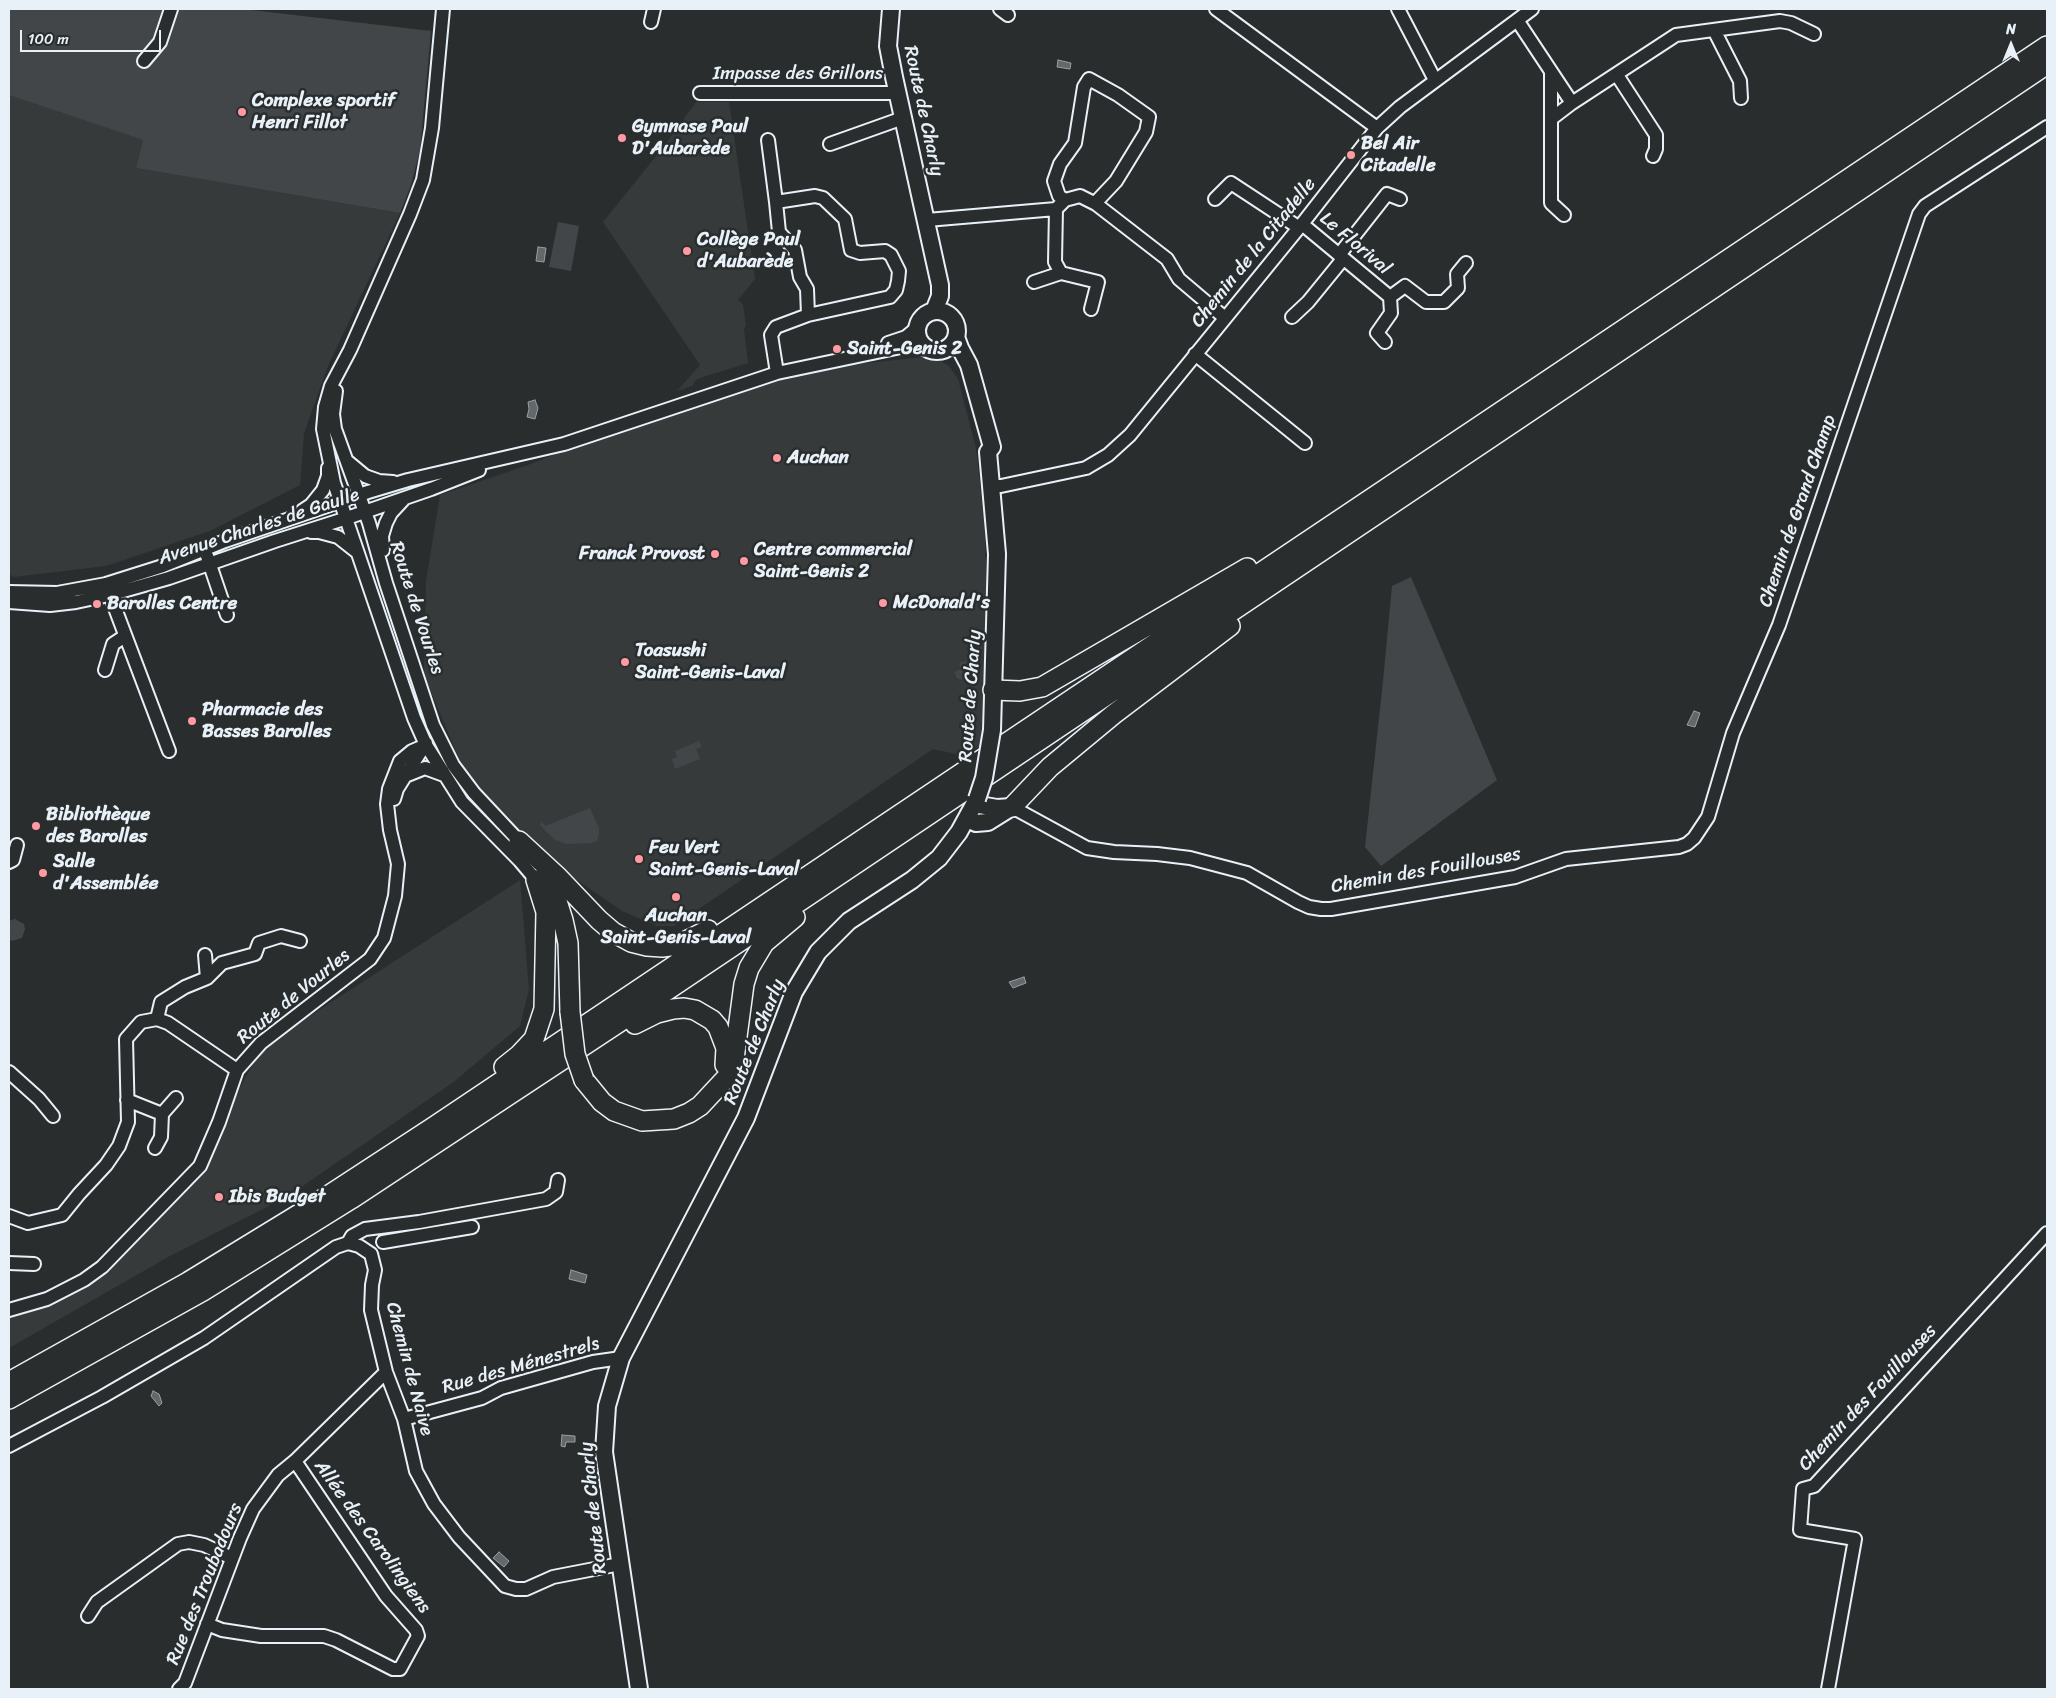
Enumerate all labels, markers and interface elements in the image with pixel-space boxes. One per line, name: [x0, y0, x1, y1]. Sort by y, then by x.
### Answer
text: N: [2006, 17, 2016, 42]
scale bar: [22, 20, 164, 52]
north arrow: [1986, 20, 2036, 70]
text: 100 m: [28, 26, 69, 52]
street label: Route de Charly: [898, 44, 948, 178]
street label: Impasse des Grillons: [713, 63, 883, 85]
place label: Complexe sportif Henri Fillot: [252, 90, 395, 134]
marker: Complexe sportif Henri Fillot: [236, 106, 248, 118]
place label: Gymnase Paul D'Aubarède: [632, 116, 748, 160]
marker: Gymnase Paul D'Aubarède: [616, 132, 628, 144]
place label: Bel Air Citadelle: [1361, 133, 1436, 177]
marker: Bel Air Citadelle: [1345, 149, 1357, 161]
street label: Chemin de la Citadelle: [1187, 174, 1321, 332]
street label: Le Florival: [1315, 208, 1395, 280]
place label: Collège Paul d'Aubarède: [697, 229, 800, 273]
marker: Collège Paul d'Aubarède: [681, 245, 693, 257]
place label: Saint-Genis 2: [847, 338, 962, 360]
marker: Saint-Genis 2: [831, 343, 843, 355]
street label: Chemin de Grand Champ: [1754, 412, 1842, 610]
place label: Auchan: [787, 447, 849, 469]
marker: Auchan: [771, 452, 783, 464]
street label: Avenue Charles de Gaulle: [156, 484, 362, 570]
street label: Route de Vourles: [384, 539, 448, 677]
place label: Centre commercial Saint-Genis 2: [754, 539, 912, 583]
place label: Franck Provost: [579, 543, 705, 565]
marker: Franck Provost: [709, 548, 721, 560]
marker: Centre commercial Saint-Genis 2: [738, 555, 750, 567]
place label: McDonald's: [893, 592, 990, 614]
place label: Barolles Centre: [107, 593, 237, 615]
marker: McDonald's: [877, 597, 889, 609]
marker: Barolles Centre: [91, 598, 103, 610]
street label: Route de Charly: [955, 629, 987, 763]
place label: Toasushi Saint-Genis-Laval: [635, 640, 785, 684]
marker: Toasushi Saint-Genis-Laval: [619, 656, 631, 668]
place label: Pharmacie des Basses Barolles: [202, 699, 331, 743]
marker: Pharmacie des Basses Barolles: [186, 715, 198, 727]
place label: Bibliothèque des Barolles: [46, 804, 150, 848]
marker: Bibliothèque des Barolles: [30, 820, 42, 832]
place label: Feu Vert Saint-Genis-Laval: [649, 837, 799, 881]
street label: Chemin des Fouillouses: [1330, 843, 1522, 899]
place label: Salle d'Assemblée: [53, 851, 159, 895]
marker: Feu Vert Saint-Genis-Laval: [633, 853, 645, 865]
marker: Salle d'Assemblée: [37, 867, 49, 879]
marker: Auchan Saint-Genis-Laval: [670, 891, 682, 903]
place label: Auchan Saint-Genis-Laval: [601, 905, 751, 949]
street label: Route de Vourles: [233, 945, 355, 1049]
street label: Route de Charly: [720, 976, 790, 1108]
place label: Ibis Budget: [229, 1186, 325, 1208]
marker: Ibis Budget: [213, 1191, 225, 1203]
street label: Chemin de Naive: [380, 1300, 438, 1438]
street label: Chemin des Fouillouses: [1794, 1320, 1942, 1476]
street label: Rue des Ménestrels: [440, 1333, 602, 1399]
street label: Route de Charly: [576, 1441, 612, 1575]
street label: Allée des Carolingiens: [309, 1456, 435, 1618]
street label: Rue des Troubadours: [162, 1500, 248, 1668]

